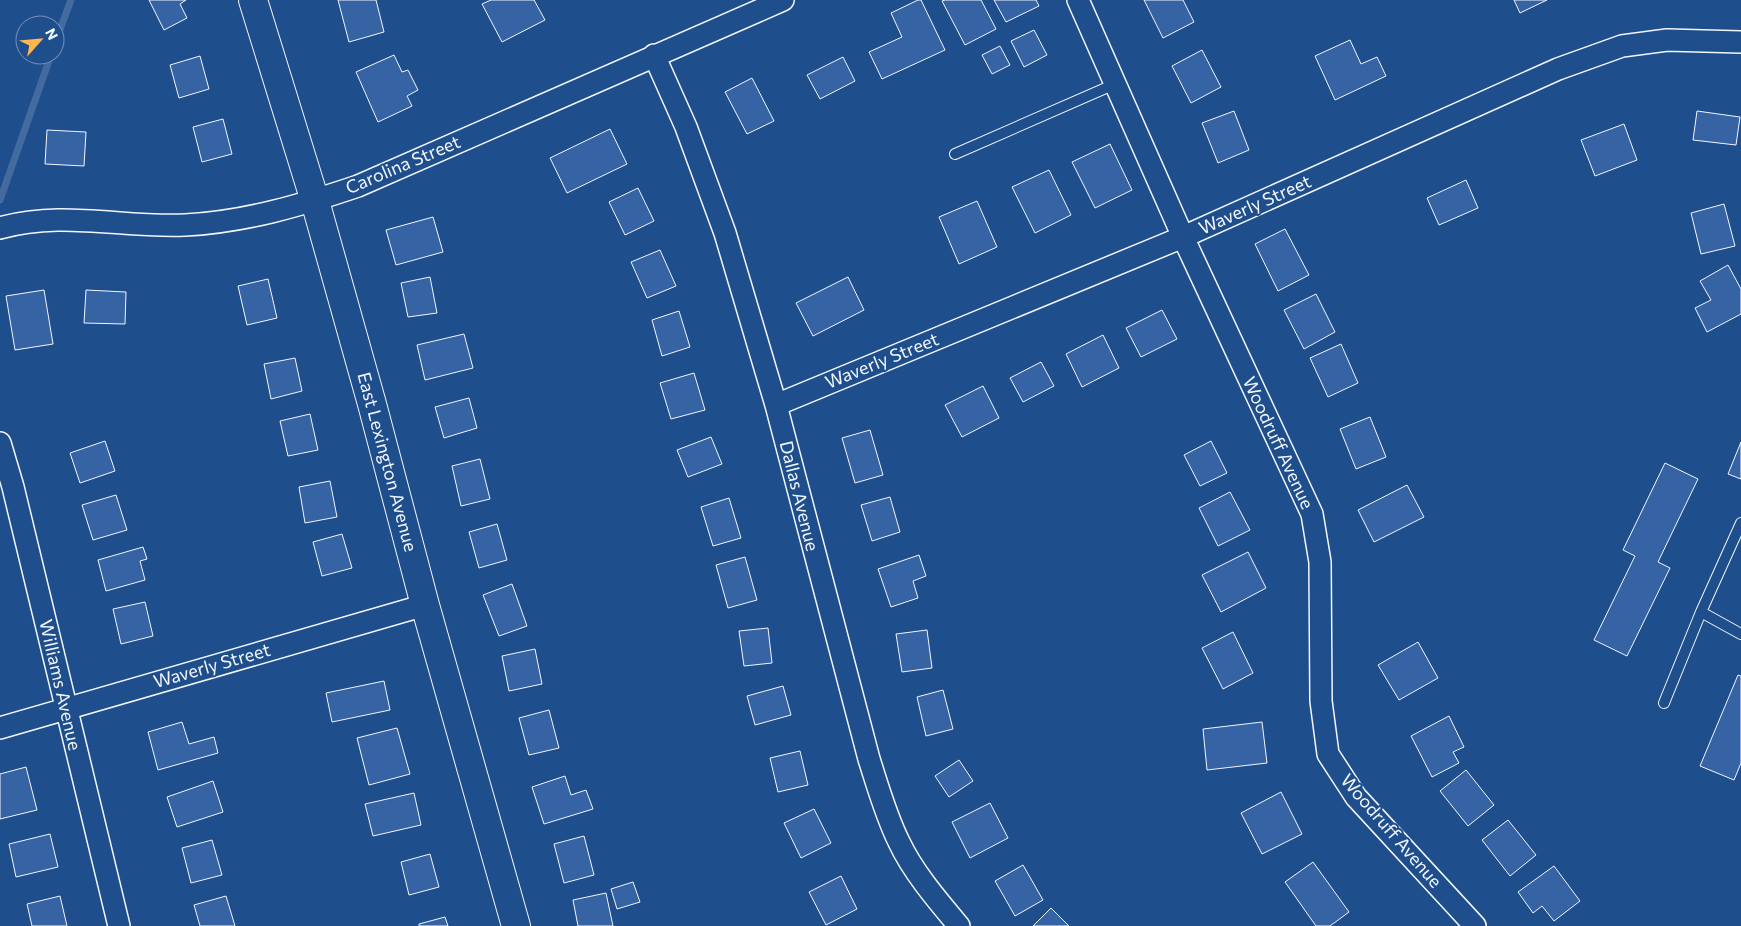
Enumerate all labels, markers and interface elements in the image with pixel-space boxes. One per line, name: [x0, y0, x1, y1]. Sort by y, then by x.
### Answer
north arrow: [15, 15, 65, 65]
text: N: [42, 25, 62, 42]
street label: Carolina Street: [342, 130, 463, 198]
street label: Waverly Street: [1195, 170, 1314, 239]
street label: Waverly Street: [822, 327, 942, 393]
street label: East Lexington Avenue: [353, 370, 423, 554]
street label: Woodruff Avenue: [1239, 373, 1319, 512]
street label: Dallas Avenue: [776, 438, 824, 553]
street label: Williams Avenue: [35, 617, 87, 752]
street label: Waverly Street: [151, 638, 273, 692]
street label: Woodruff Avenue: [1336, 769, 1447, 892]

